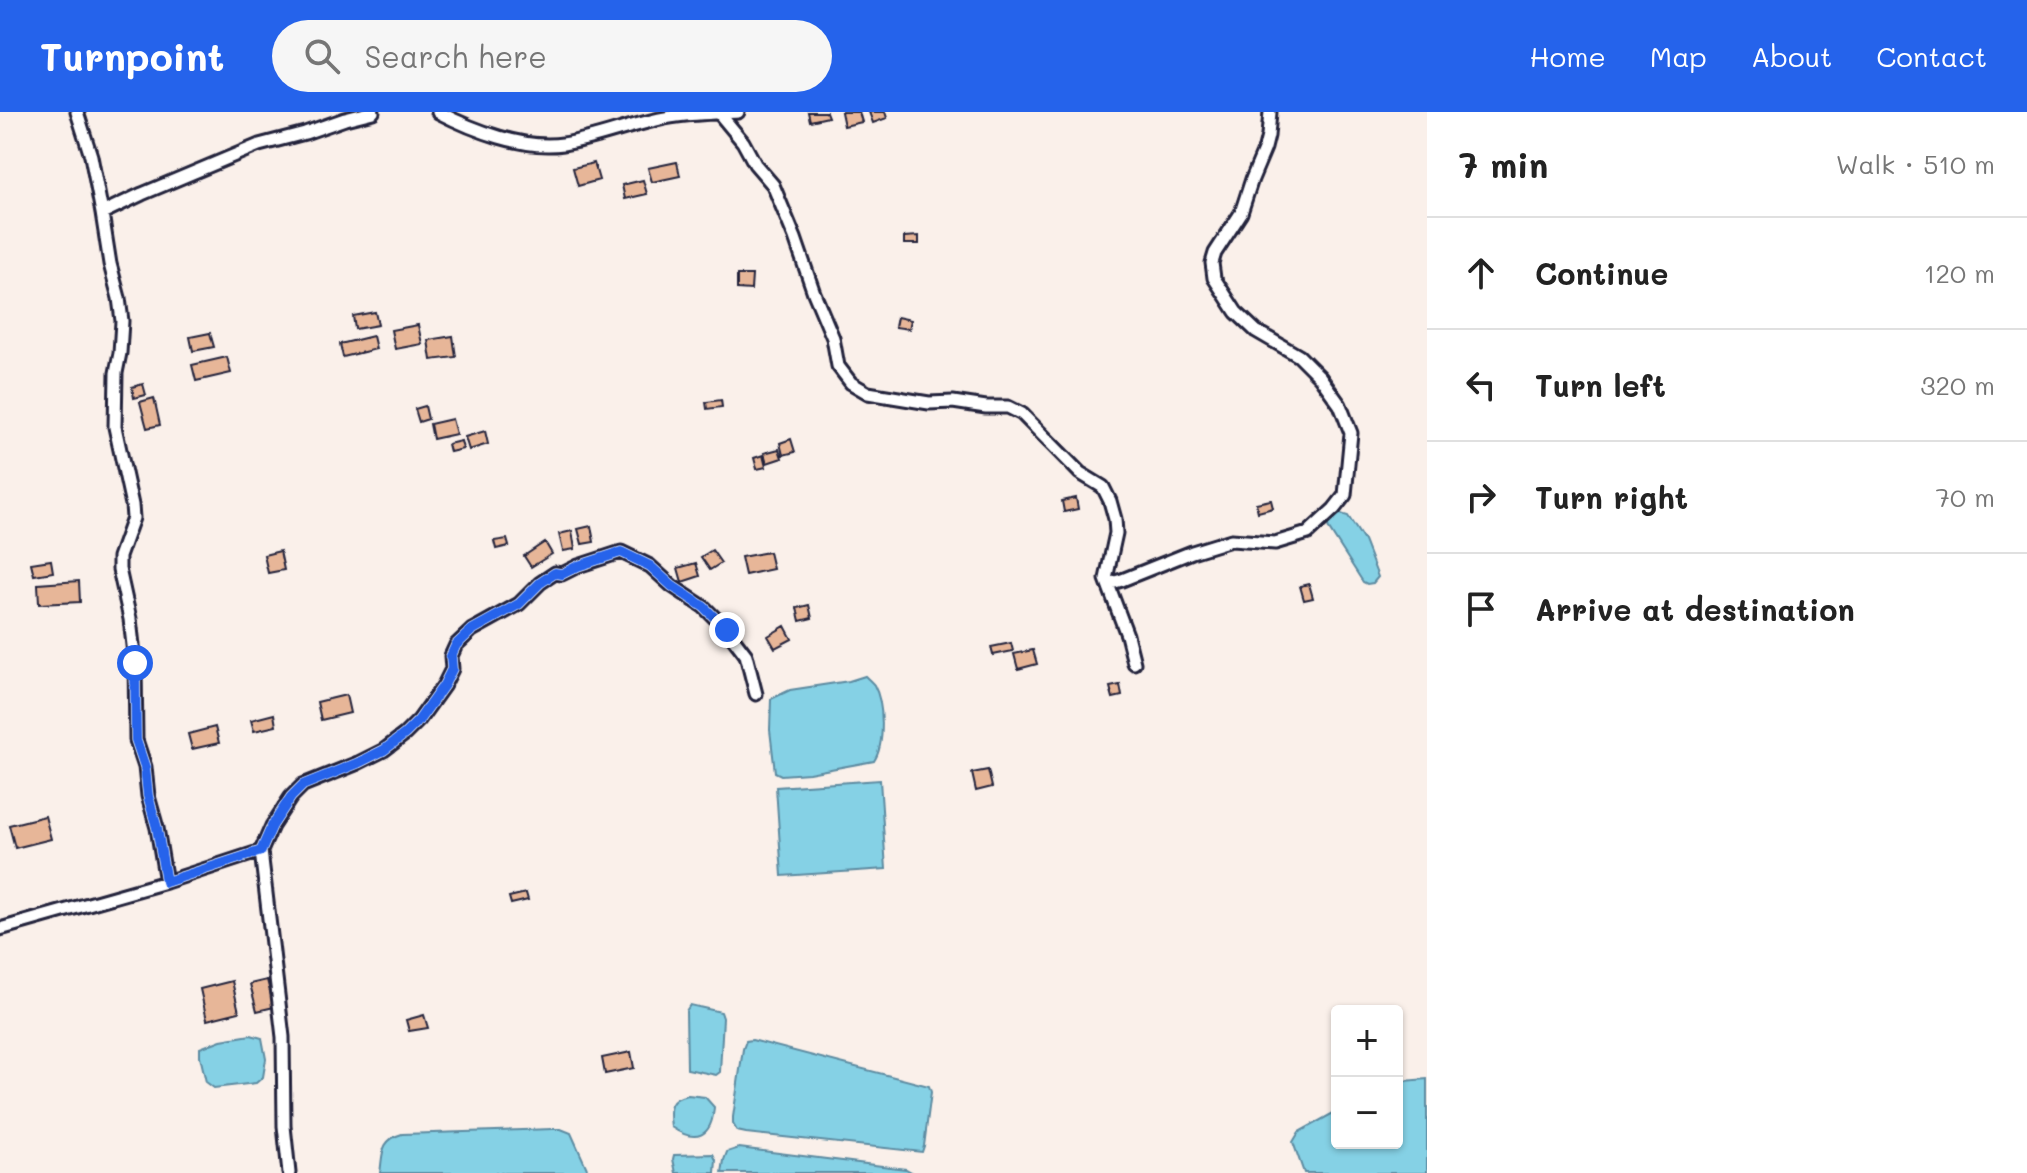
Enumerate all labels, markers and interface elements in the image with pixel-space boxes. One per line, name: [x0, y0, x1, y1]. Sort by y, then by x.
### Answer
search box: [272, 20, 832, 92]
text: Turnpoint: [40, 31, 224, 81]
icon: search: [300, 34, 344, 78]
text: Search here: [364, 36, 547, 76]
text: Home: [1530, 38, 1606, 74]
text: Map: [1650, 38, 1707, 74]
text: About: [1751, 38, 1832, 74]
text: Contact: [1876, 38, 1987, 74]
text: 7 min: [1459, 142, 1548, 187]
text: Walk · 510 m: [1836, 147, 1995, 181]
icon: ahead: [1459, 251, 1503, 295]
text: Continue: [1535, 253, 1668, 293]
text: 120 m: [1924, 256, 1995, 290]
icon: left: [1459, 363, 1503, 407]
text: Turn left: [1535, 365, 1666, 405]
text: 320 m: [1920, 368, 1995, 402]
icon: right: [1459, 475, 1503, 519]
text: Turn right: [1535, 477, 1688, 517]
text: 70 m: [1935, 480, 1995, 514]
icon: arrive: [1459, 587, 1503, 631]
text: Arrive at destination: [1535, 589, 1855, 629]
route end: [709, 612, 745, 648]
route start: [117, 645, 153, 681]
map controls: [1331, 1005, 1403, 1149]
button: +: [1331, 1005, 1403, 1077]
button: −: [1331, 1077, 1403, 1149]

